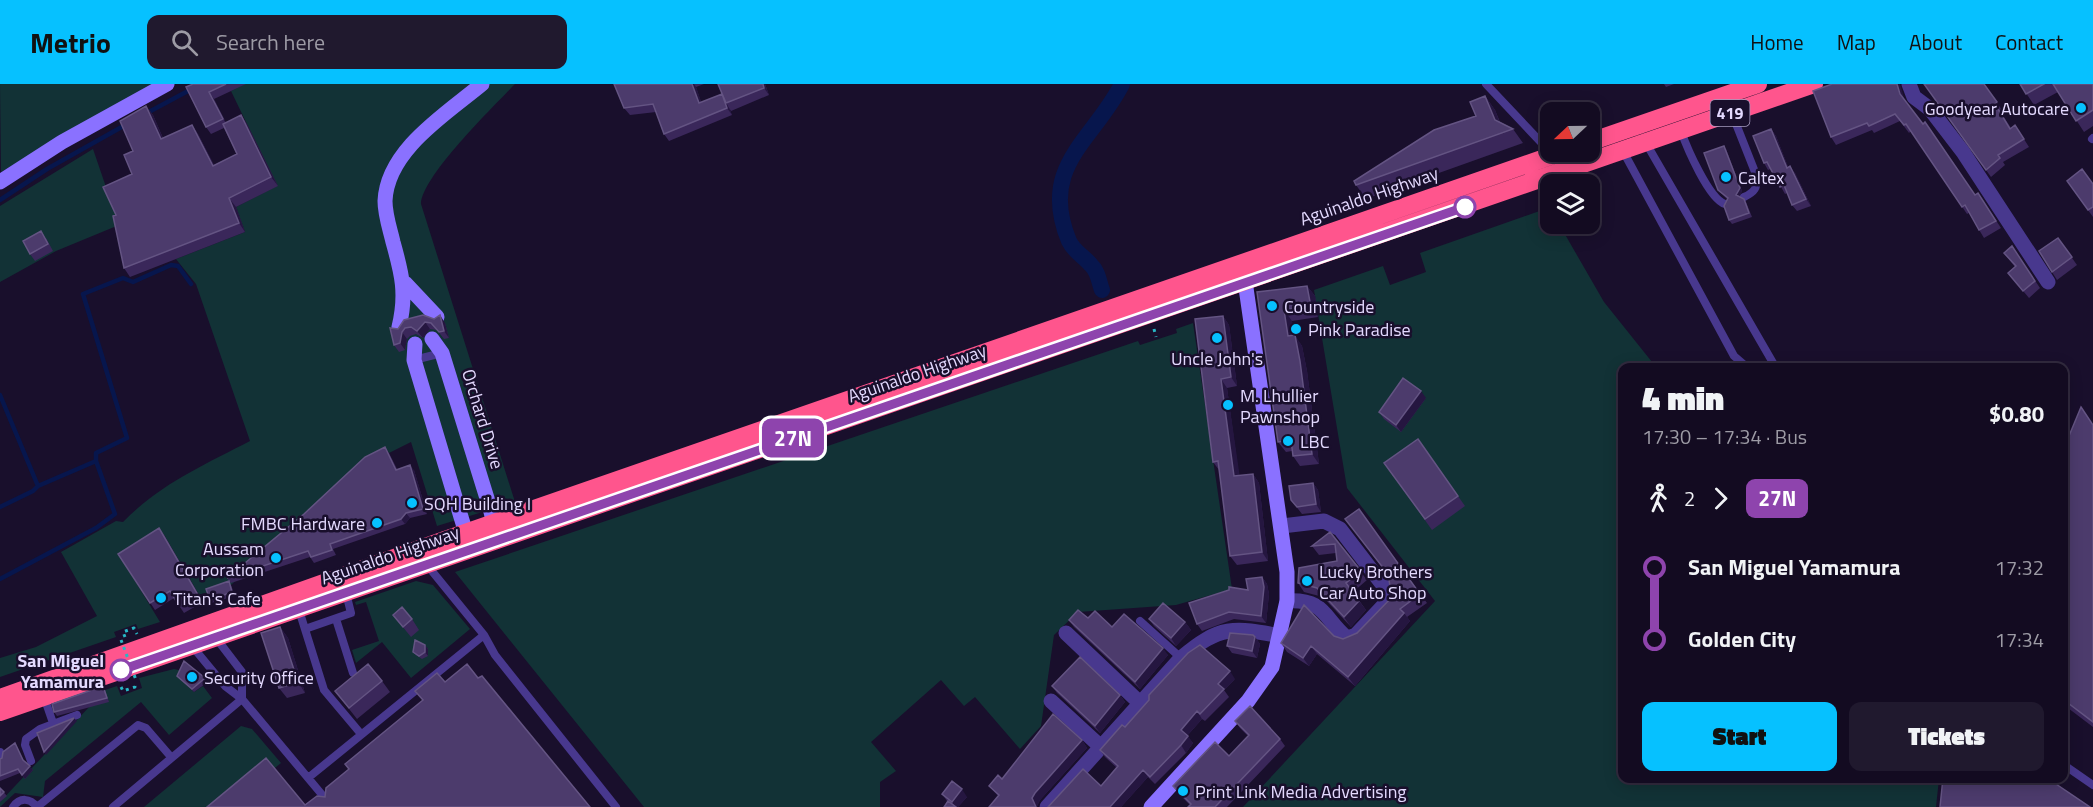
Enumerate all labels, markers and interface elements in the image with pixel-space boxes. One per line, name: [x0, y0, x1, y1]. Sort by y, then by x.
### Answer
search box: [147, 15, 567, 69]
text: Metrio: [30, 21, 111, 64]
text: Search here: [216, 25, 325, 59]
icon: search: [168, 26, 201, 59]
text: Home: [1750, 26, 1804, 58]
text: Map: [1837, 26, 1876, 58]
text: About: [1909, 26, 1962, 58]
text: Contact: [1995, 26, 2063, 58]
place label: Goodyear Autocare: [1924, 95, 2069, 122]
road number: 419: [1710, 100, 1750, 126]
marker: Goodyear Autocare: [2074, 101, 2088, 115]
north arrow: [1540, 102, 1600, 162]
map controls: [1540, 102, 1600, 234]
street label: Aguinaldo Highway: [1296, 159, 1442, 232]
place label: Caltex: [1738, 164, 1784, 191]
marker: Caltex: [1719, 170, 1733, 184]
button: layers: [1540, 174, 1600, 234]
unlabelled marker: [1454, 196, 1476, 218]
place label: Countryside: [1284, 293, 1374, 320]
marker: Countryside: [1265, 299, 1279, 313]
place label: Pink Paradise: [1308, 316, 1411, 343]
marker: Pink Paradise: [1289, 322, 1303, 336]
marker: Uncle John's: [1210, 331, 1224, 345]
street label: Aguinaldo Highway: [844, 336, 990, 409]
place label: Uncle John's: [1171, 345, 1263, 372]
street label: Orchard Drive: [455, 366, 511, 472]
text: 4 min: [1642, 373, 1724, 423]
place label: M. Lhullier Pawnshop: [1240, 382, 1320, 430]
text: $0.80: [1989, 397, 2044, 431]
marker: M. Lhullier Pawnshop: [1221, 398, 1235, 412]
line badge: 27N: [758, 418, 828, 458]
text: 17:30 – 17:34 · Bus: [1642, 421, 1807, 452]
text: 27N: [774, 422, 812, 454]
place label: LBC: [1300, 428, 1330, 455]
marker: LBC: [1281, 434, 1295, 448]
icon: walk: [1642, 482, 1675, 515]
icon: forward: [1704, 482, 1737, 515]
text: 27N: [1758, 482, 1796, 514]
text: 2: [1684, 483, 1695, 514]
place label: SQH Building I: [424, 490, 531, 517]
marker: SQH Building I: [405, 496, 419, 510]
place label: FMBC Hardware: [241, 510, 365, 537]
marker: FMBC Hardware: [370, 516, 384, 530]
street label: Aguinaldo Highway: [317, 518, 463, 591]
place label: Aussam Corporation: [175, 535, 264, 583]
text: San Miguel Yamamura: [1688, 550, 1901, 584]
marker: Aussam Corporation: [269, 551, 283, 565]
text: 17:32: [1995, 552, 2044, 583]
place label: Lucky Brothers Car Auto Shop: [1319, 558, 1432, 606]
marker: Lucky Brothers Car Auto Shop: [1300, 574, 1314, 588]
place label: Titan's Cafe: [173, 585, 261, 612]
marker: Titan's Cafe: [154, 591, 168, 605]
text: Golden City: [1688, 622, 1796, 656]
text: 17:34: [1995, 624, 2044, 655]
place label: San Miguel Yamamura: [17, 647, 104, 695]
marker: San Miguel Yamamura: [110, 659, 132, 681]
place label: Security Office: [204, 664, 314, 691]
marker: Security Office: [185, 670, 199, 684]
button: Start: [1642, 702, 1837, 771]
button: Tickets: [1849, 702, 2044, 771]
place label: Print Link Media Advertising: [1195, 778, 1407, 805]
marker: Print Link Media Advertising: [1176, 784, 1190, 798]

